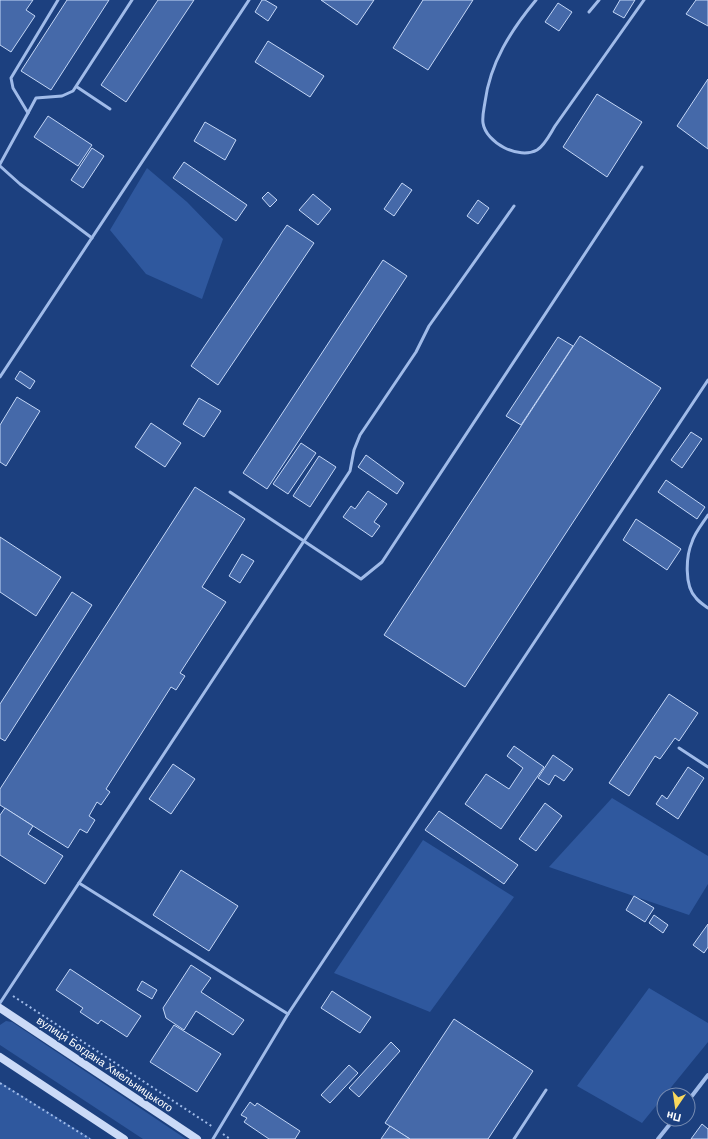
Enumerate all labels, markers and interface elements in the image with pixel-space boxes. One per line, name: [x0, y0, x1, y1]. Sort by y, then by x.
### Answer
street label: вулиця Богдана Хмельницького: [35, 1014, 175, 1114]
north arrow: [656, 1087, 696, 1127]
text: Пн: [665, 1109, 682, 1124]

